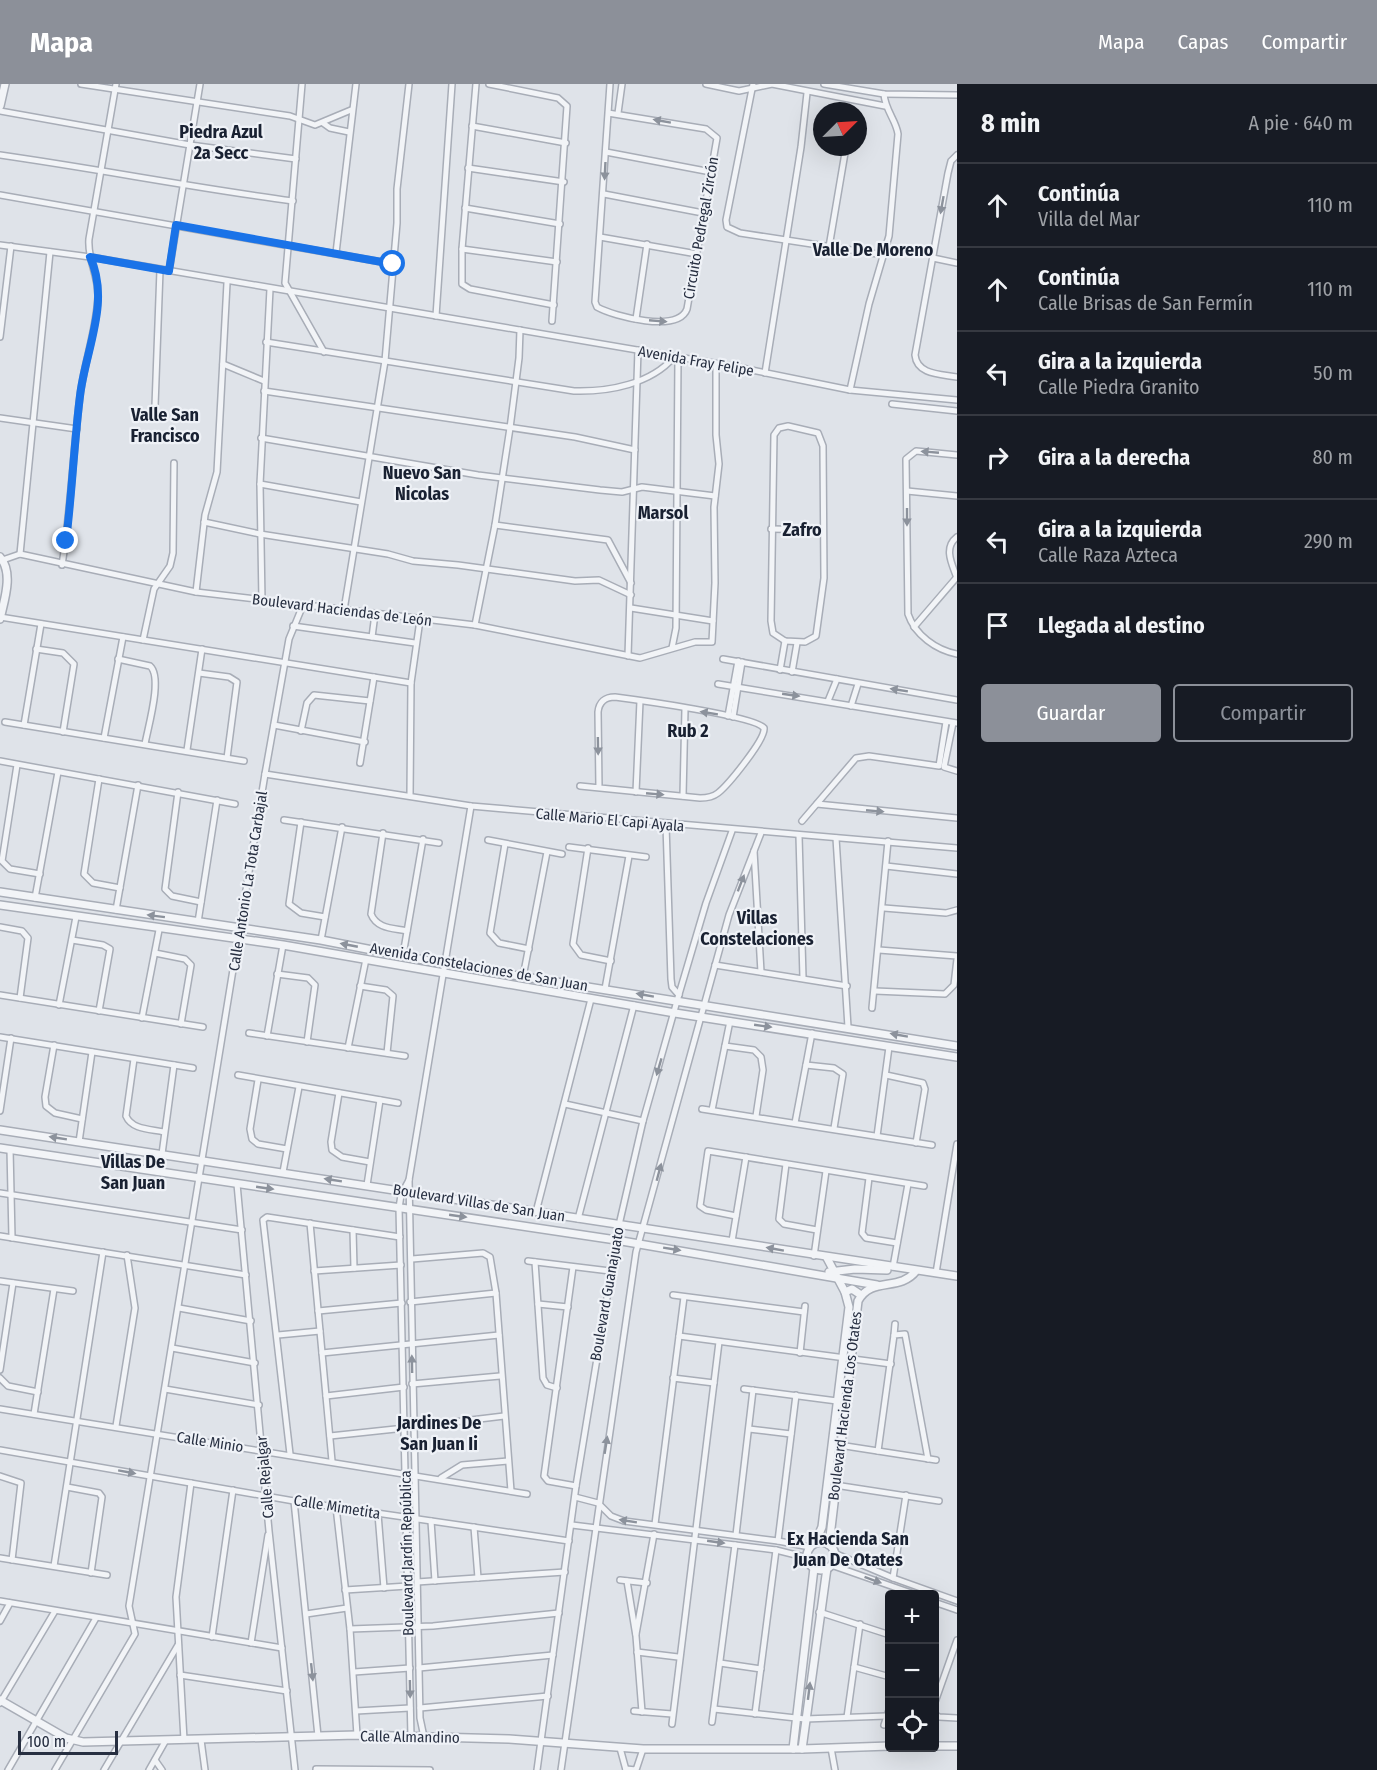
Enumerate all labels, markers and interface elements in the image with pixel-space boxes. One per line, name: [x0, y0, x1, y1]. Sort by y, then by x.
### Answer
text: Mapa: [30, 26, 93, 59]
text: Mapa: [1098, 29, 1145, 55]
text: Capas: [1178, 29, 1228, 55]
text: Compartir: [1261, 29, 1347, 55]
north arrow: [813, 102, 867, 156]
text: 8 min: [981, 108, 1040, 139]
text: A pie · 640 m: [1248, 111, 1353, 135]
one-way arrow: [653, 117, 672, 126]
district label: Piedra Azul 2a Secc: [179, 121, 263, 164]
street label: Circuito Pedregal Zircón: [680, 155, 722, 301]
one-way arrow: [600, 162, 609, 181]
text: Continúa: [1038, 180, 1120, 207]
icon: ahead: [981, 189, 1014, 222]
text: 110 m: [1307, 193, 1353, 217]
one-way arrow: [937, 196, 946, 215]
text: Villa del Mar: [1038, 207, 1140, 231]
district label: Valle De Moreno: [812, 239, 934, 261]
route start: [379, 250, 405, 276]
text: Continúa: [1038, 264, 1120, 291]
icon: ahead: [981, 273, 1014, 306]
text: 110 m: [1307, 277, 1353, 301]
text: Calle Brisas de San Fermín: [1038, 291, 1253, 315]
one-way arrow: [649, 316, 668, 326]
street label: Avenida Fray Felipe: [637, 342, 755, 380]
text: Gira a la izquierda: [1038, 348, 1202, 375]
icon: left: [981, 357, 1014, 390]
text: 50 m: [1313, 361, 1353, 385]
text: Calle Piedra Granito: [1038, 375, 1200, 399]
district label: Valle San Francisco: [130, 404, 200, 447]
icon: right: [981, 441, 1014, 474]
text: Gira a la derecha: [1038, 444, 1190, 471]
text: 80 m: [1313, 445, 1353, 469]
one-way arrow: [920, 447, 939, 457]
district label: Nuevo San Nicolas: [383, 462, 461, 505]
district label: Marsol: [638, 502, 688, 524]
one-way arrow: [902, 508, 912, 527]
text: Gira a la izquierda: [1038, 516, 1202, 543]
district label: Zafro: [782, 519, 822, 541]
icon: left: [981, 525, 1014, 558]
route end: [52, 527, 78, 553]
text: 290 m: [1304, 529, 1353, 553]
text: Calle Raza Azteca: [1038, 543, 1178, 567]
street label: Boulevard Haciendas de León: [251, 590, 433, 630]
icon: arrive: [981, 609, 1014, 642]
text: Llegada al destino: [1038, 612, 1205, 639]
button: Guardar: [981, 684, 1161, 742]
button: Compartir: [1173, 684, 1353, 742]
one-way arrow: [890, 686, 909, 695]
one-way arrow: [782, 691, 801, 700]
one-way arrow: [699, 708, 718, 717]
district label: Rub 2: [667, 720, 709, 742]
one-way arrow: [593, 736, 603, 755]
one-way arrow: [646, 789, 665, 799]
street label: Calle Antonio La Tota Carbajal: [225, 790, 271, 972]
street label: Calle Mario El Capi Ayala: [535, 805, 685, 835]
one-way arrow: [865, 806, 884, 816]
one-way arrow: [737, 874, 747, 892]
district label: Villas Constelaciones: [700, 907, 814, 950]
one-way arrow: [146, 912, 165, 921]
street label: Avenida Constelaciones de San Juan: [369, 939, 589, 995]
one-way arrow: [339, 940, 358, 949]
one-way arrow: [635, 991, 654, 1000]
one-way arrow: [753, 1021, 772, 1030]
one-way arrow: [890, 1031, 909, 1040]
one-way arrow: [654, 1058, 663, 1076]
one-way arrow: [48, 1134, 67, 1143]
district label: Villas De San Juan: [100, 1151, 165, 1194]
one-way arrow: [655, 1163, 665, 1181]
one-way arrow: [324, 1175, 343, 1184]
street label: Boulevard Villas de San Juan: [392, 1180, 566, 1226]
one-way arrow: [256, 1183, 275, 1192]
one-way arrow: [449, 1212, 468, 1221]
street label: Boulevard Guanajuato: [586, 1225, 628, 1362]
one-way arrow: [765, 1244, 784, 1253]
one-way arrow: [662, 1245, 681, 1254]
street label: Boulevard Hacienda Los Otates: [824, 1310, 866, 1502]
one-way arrow: [407, 1354, 417, 1373]
district label: Jardines De San Juan Ii: [396, 1412, 481, 1455]
street label: Calle Minio: [175, 1428, 245, 1456]
street label: Calle Rejalgar: [252, 1434, 278, 1519]
one-way arrow: [602, 1436, 611, 1455]
one-way arrow: [118, 1467, 137, 1476]
street label: Boulevard Jardín República: [397, 1470, 417, 1636]
street label: Calle Mimetita: [292, 1491, 382, 1523]
one-way arrow: [618, 1516, 637, 1525]
district label: Ex Hacienda San Juan De Otates: [787, 1528, 909, 1571]
one-way arrow: [706, 1537, 725, 1546]
one-way arrow: [864, 1575, 882, 1585]
map controls: [885, 1590, 939, 1752]
button: +: [885, 1590, 939, 1644]
button: −: [885, 1644, 939, 1698]
one-way arrow: [307, 1663, 317, 1682]
one-way arrow: [405, 1679, 415, 1698]
one-way arrow: [804, 1682, 814, 1701]
button: locate: [885, 1698, 939, 1752]
street label: Calle Almandino: [360, 1727, 460, 1747]
scale bar: [18, 1728, 118, 1756]
text: 100 m: [27, 1732, 66, 1751]

